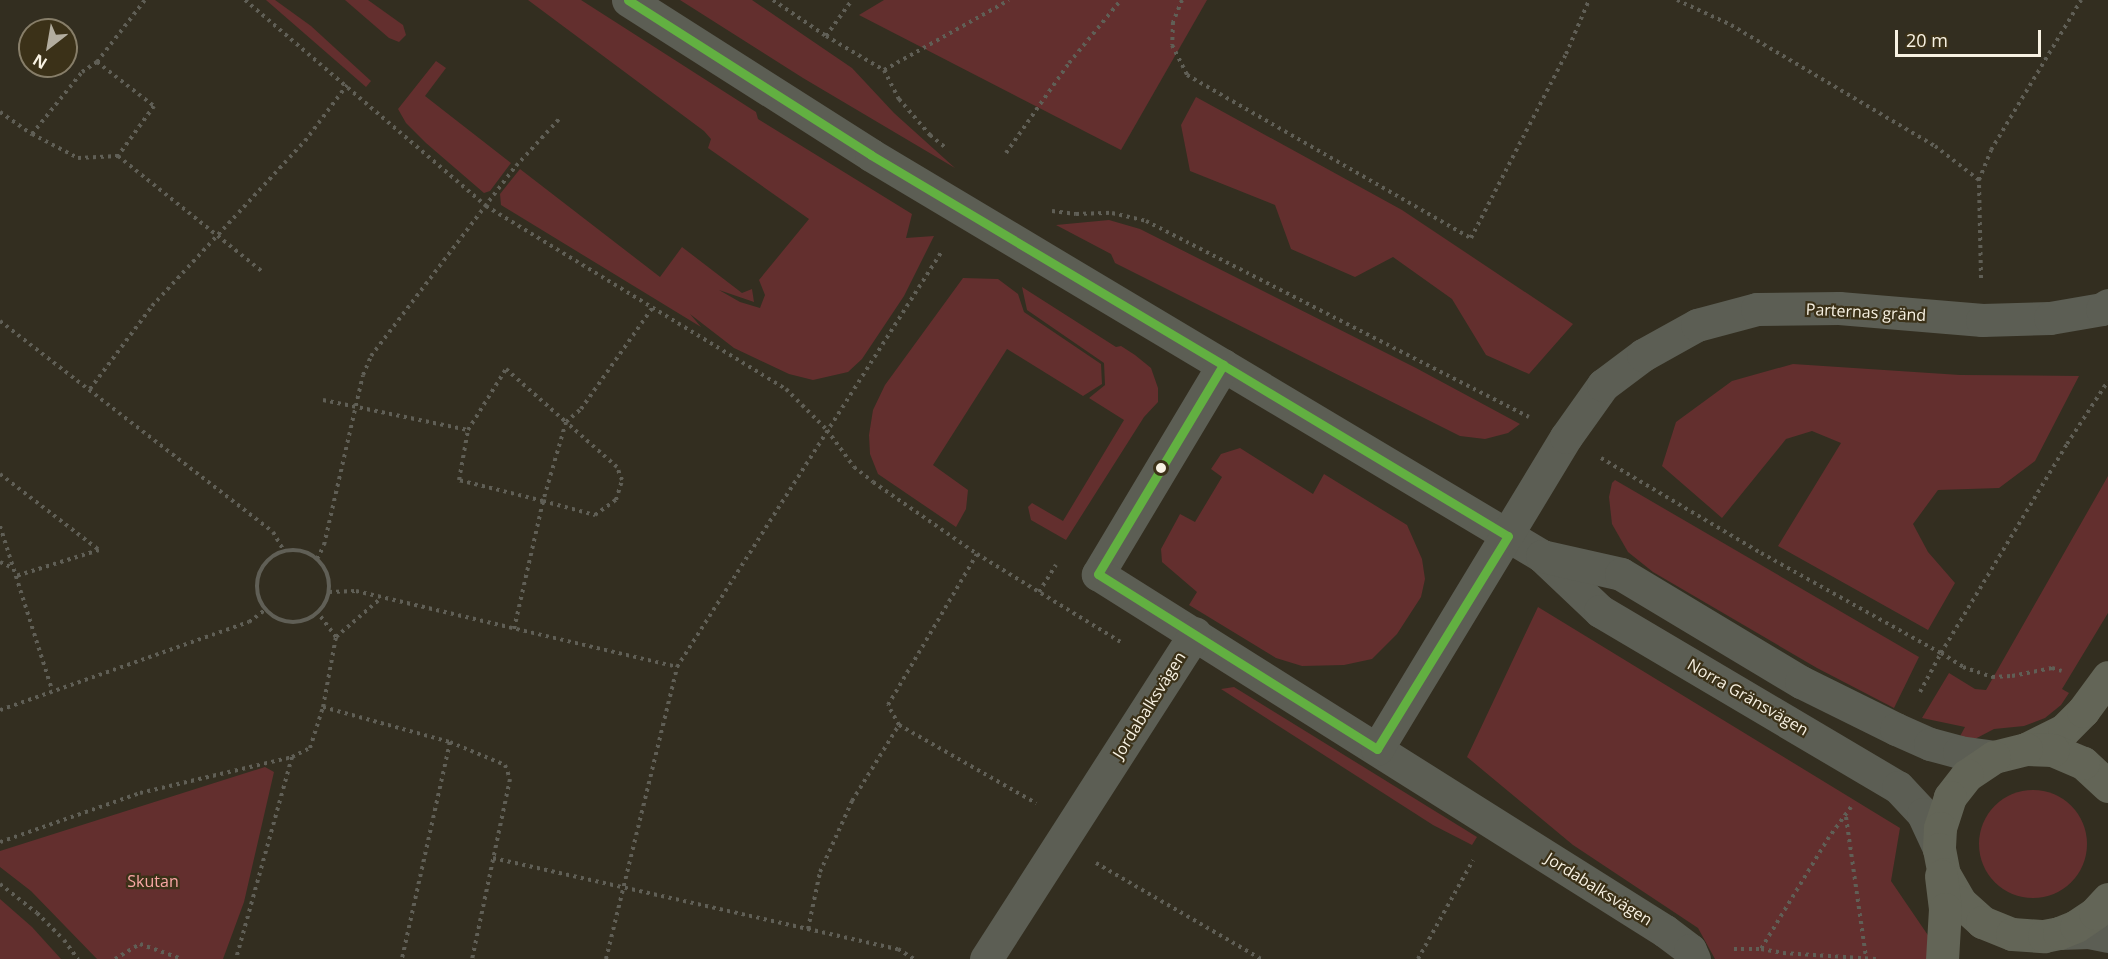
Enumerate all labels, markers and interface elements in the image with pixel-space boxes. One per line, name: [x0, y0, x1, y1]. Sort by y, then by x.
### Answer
north arrow: [18, 18, 78, 78]
scale bar: [1898, 18, 2044, 56]
text: 20 m: [1906, 28, 1948, 52]
text: N: [29, 49, 51, 74]
street label: Parternas gränd: [1805, 299, 1927, 325]
unlabelled marker: [1155, 462, 1167, 474]
street label: Jordabalksvägen: [1108, 648, 1190, 762]
street label: Norra Gränsvägen: [1684, 655, 1812, 739]
street label: Jordabalksvägen: [1542, 848, 1656, 930]
park label: Skutan: [127, 871, 179, 891]

